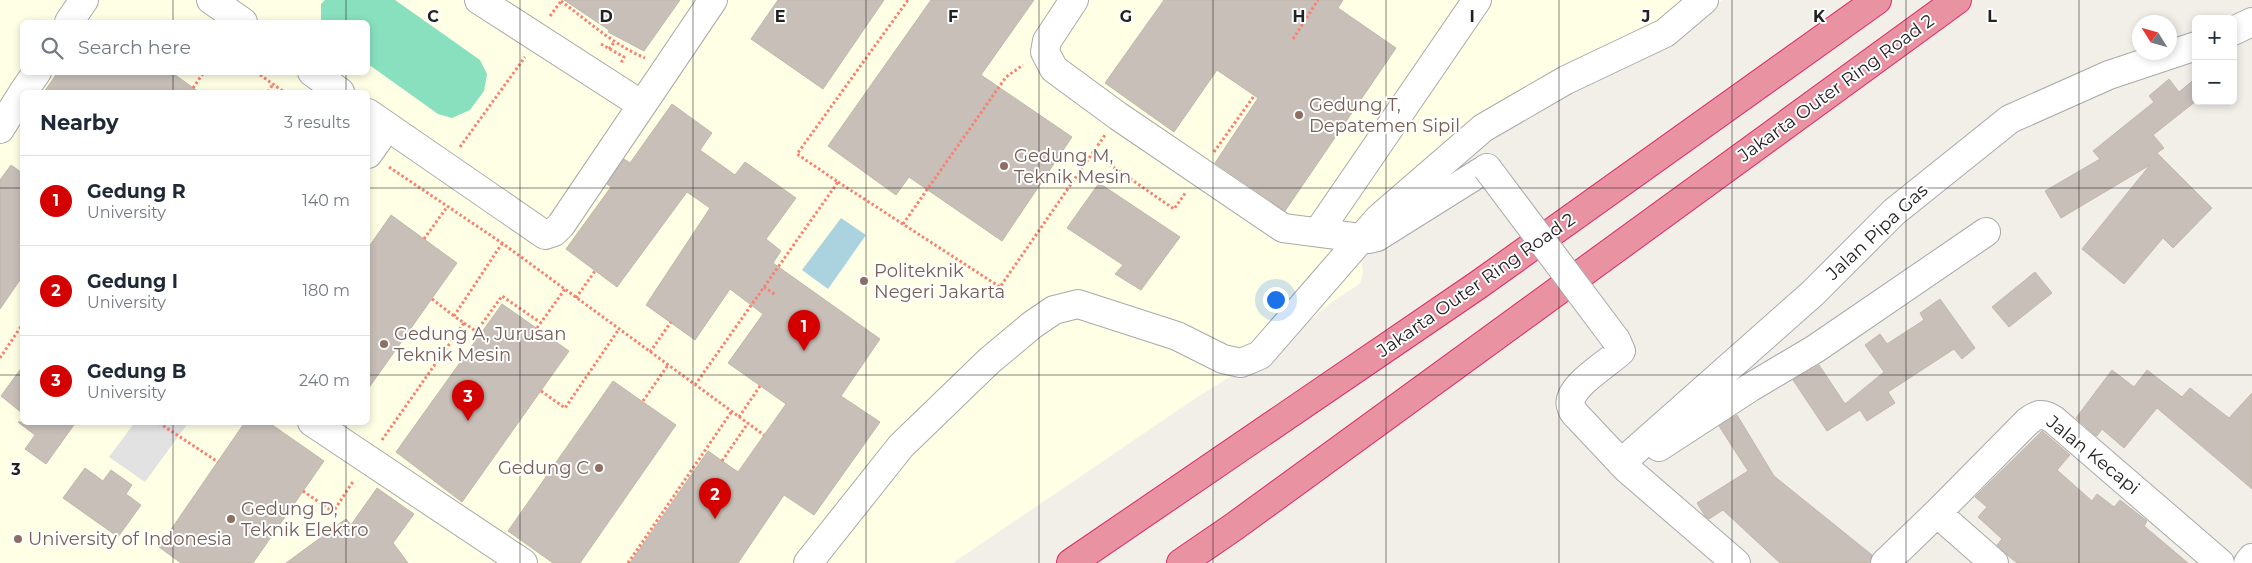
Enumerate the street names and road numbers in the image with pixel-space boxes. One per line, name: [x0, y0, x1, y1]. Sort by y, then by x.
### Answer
street label: Jakarta Outer Ring Road 2: [1733, 10, 1938, 167]
street label: Jalan Pipa Gas: [1821, 179, 1932, 285]
street label: Jakarta Outer Ring Road 2: [1372, 208, 1579, 362]
street label: Jalan Kecapi: [2041, 410, 2144, 499]

